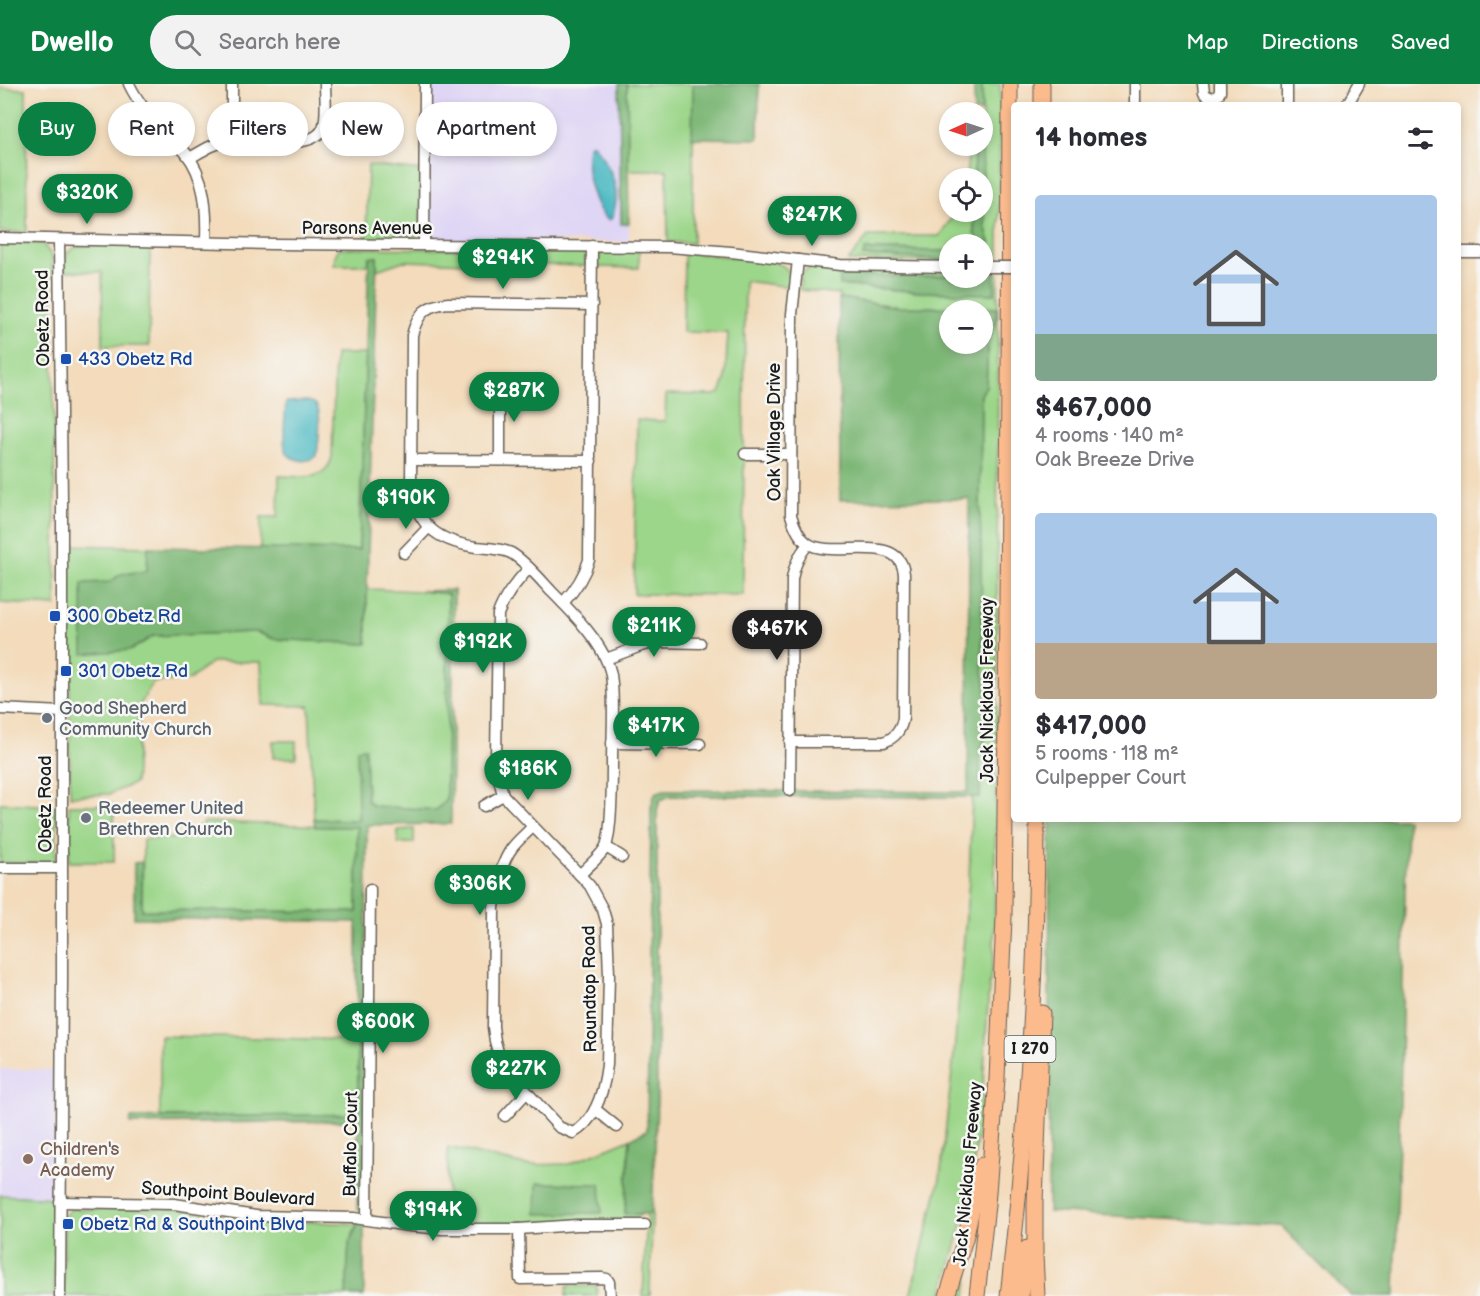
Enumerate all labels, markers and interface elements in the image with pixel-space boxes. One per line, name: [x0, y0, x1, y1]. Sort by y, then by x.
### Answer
search box: [150, 15, 570, 69]
text: Dwello: [30, 26, 114, 59]
icon: search: [171, 26, 204, 59]
text: Search here: [219, 29, 341, 56]
text: Map: [1186, 30, 1229, 55]
text: Directions: [1262, 30, 1358, 55]
text: Saved: [1391, 30, 1450, 55]
chip: Buy: [18, 102, 96, 156]
chip: Rent: [108, 102, 195, 156]
chip: Filters: [207, 102, 308, 156]
chip: New: [320, 102, 404, 156]
chip: Apartment: [416, 102, 557, 156]
north arrow: [939, 102, 993, 156]
map controls: [939, 102, 993, 354]
icon: filters: [1404, 122, 1437, 155]
text: 14 homes: [1035, 123, 1147, 154]
button: locate: [939, 168, 993, 222]
pin: $320K: [45, 174, 129, 225]
text: $320K: [56, 181, 118, 205]
pin: $247K: [770, 196, 854, 247]
text: $247K: [782, 203, 842, 227]
street label: Parsons Avenue: [302, 218, 433, 239]
button: +: [939, 234, 993, 288]
icon: home: [1182, 234, 1290, 342]
pin: $294K: [461, 239, 545, 290]
text: $294K: [472, 246, 534, 270]
street label: Obetz Road: [32, 269, 54, 367]
button: −: [939, 300, 993, 354]
place label: 433 Obetz Rd: [78, 349, 193, 370]
marker: 433 Obetz Rd: [59, 352, 73, 366]
street label: Oak Village Drive: [764, 362, 785, 501]
pin: $287K: [472, 372, 556, 423]
text: $287K: [483, 379, 545, 403]
text: $467,000: [1035, 393, 1152, 424]
text: 4 rooms · 140 m²: [1035, 424, 1184, 448]
text: Oak Breeze Drive: [1035, 448, 1194, 472]
pin: $190K: [364, 479, 448, 530]
text: $190K: [376, 486, 436, 510]
icon: home: [1182, 552, 1290, 660]
street label: Jack Nicklaus Freeway: [977, 597, 998, 783]
place label: 300 Obetz Rd: [67, 606, 181, 627]
pin: $211K: [612, 607, 696, 658]
marker: 300 Obetz Rd: [48, 609, 62, 623]
pin: $467K: [735, 610, 819, 661]
text: $211K: [626, 614, 682, 638]
text: $467K: [746, 617, 808, 641]
pin: $192K: [441, 623, 525, 674]
text: $192K: [454, 630, 512, 654]
place label: 301 Obetz Rd: [78, 661, 188, 682]
marker: 301 Obetz Rd: [59, 664, 73, 678]
place label: Good Shepherd Community Church: [59, 698, 212, 740]
pin: $417K: [614, 707, 698, 758]
marker: Good Shepherd Community Church: [40, 711, 54, 725]
text: $417,000: [1035, 711, 1147, 742]
text: $417K: [627, 714, 685, 738]
text: 5 rooms · 118 m²: [1035, 742, 1179, 766]
pin: $186K: [486, 750, 570, 801]
street label: Obetz Road: [35, 755, 56, 853]
text: $186K: [498, 757, 558, 781]
text: Culpepper Court: [1035, 766, 1186, 790]
place label: Redeemer United Brethren Church: [98, 798, 244, 840]
marker: Redeemer United Brethren Church: [79, 811, 93, 825]
pin: $306K: [438, 865, 522, 916]
text: $306K: [448, 872, 512, 896]
street label: Roundtop Road: [578, 925, 602, 1053]
pin: $600K: [341, 1003, 425, 1054]
text: $600K: [351, 1010, 415, 1034]
road number: I 270: [1004, 1036, 1056, 1062]
pin: $227K: [474, 1050, 558, 1101]
text: $227K: [485, 1057, 547, 1081]
street label: Jack Nicklaus Freeway: [949, 1080, 987, 1267]
street label: Buffalo Court: [340, 1091, 362, 1197]
place label: Children's Academy: [40, 1139, 120, 1181]
marker: Children's Academy: [21, 1152, 35, 1166]
street label: Southpoint Boulevard: [141, 1177, 315, 1211]
pin: $194K: [391, 1191, 475, 1242]
text: $194K: [404, 1198, 462, 1222]
place label: Obetz Rd & Southpoint Blvd: [80, 1214, 305, 1235]
marker: Obetz Rd & Southpoint Blvd: [61, 1217, 75, 1231]

